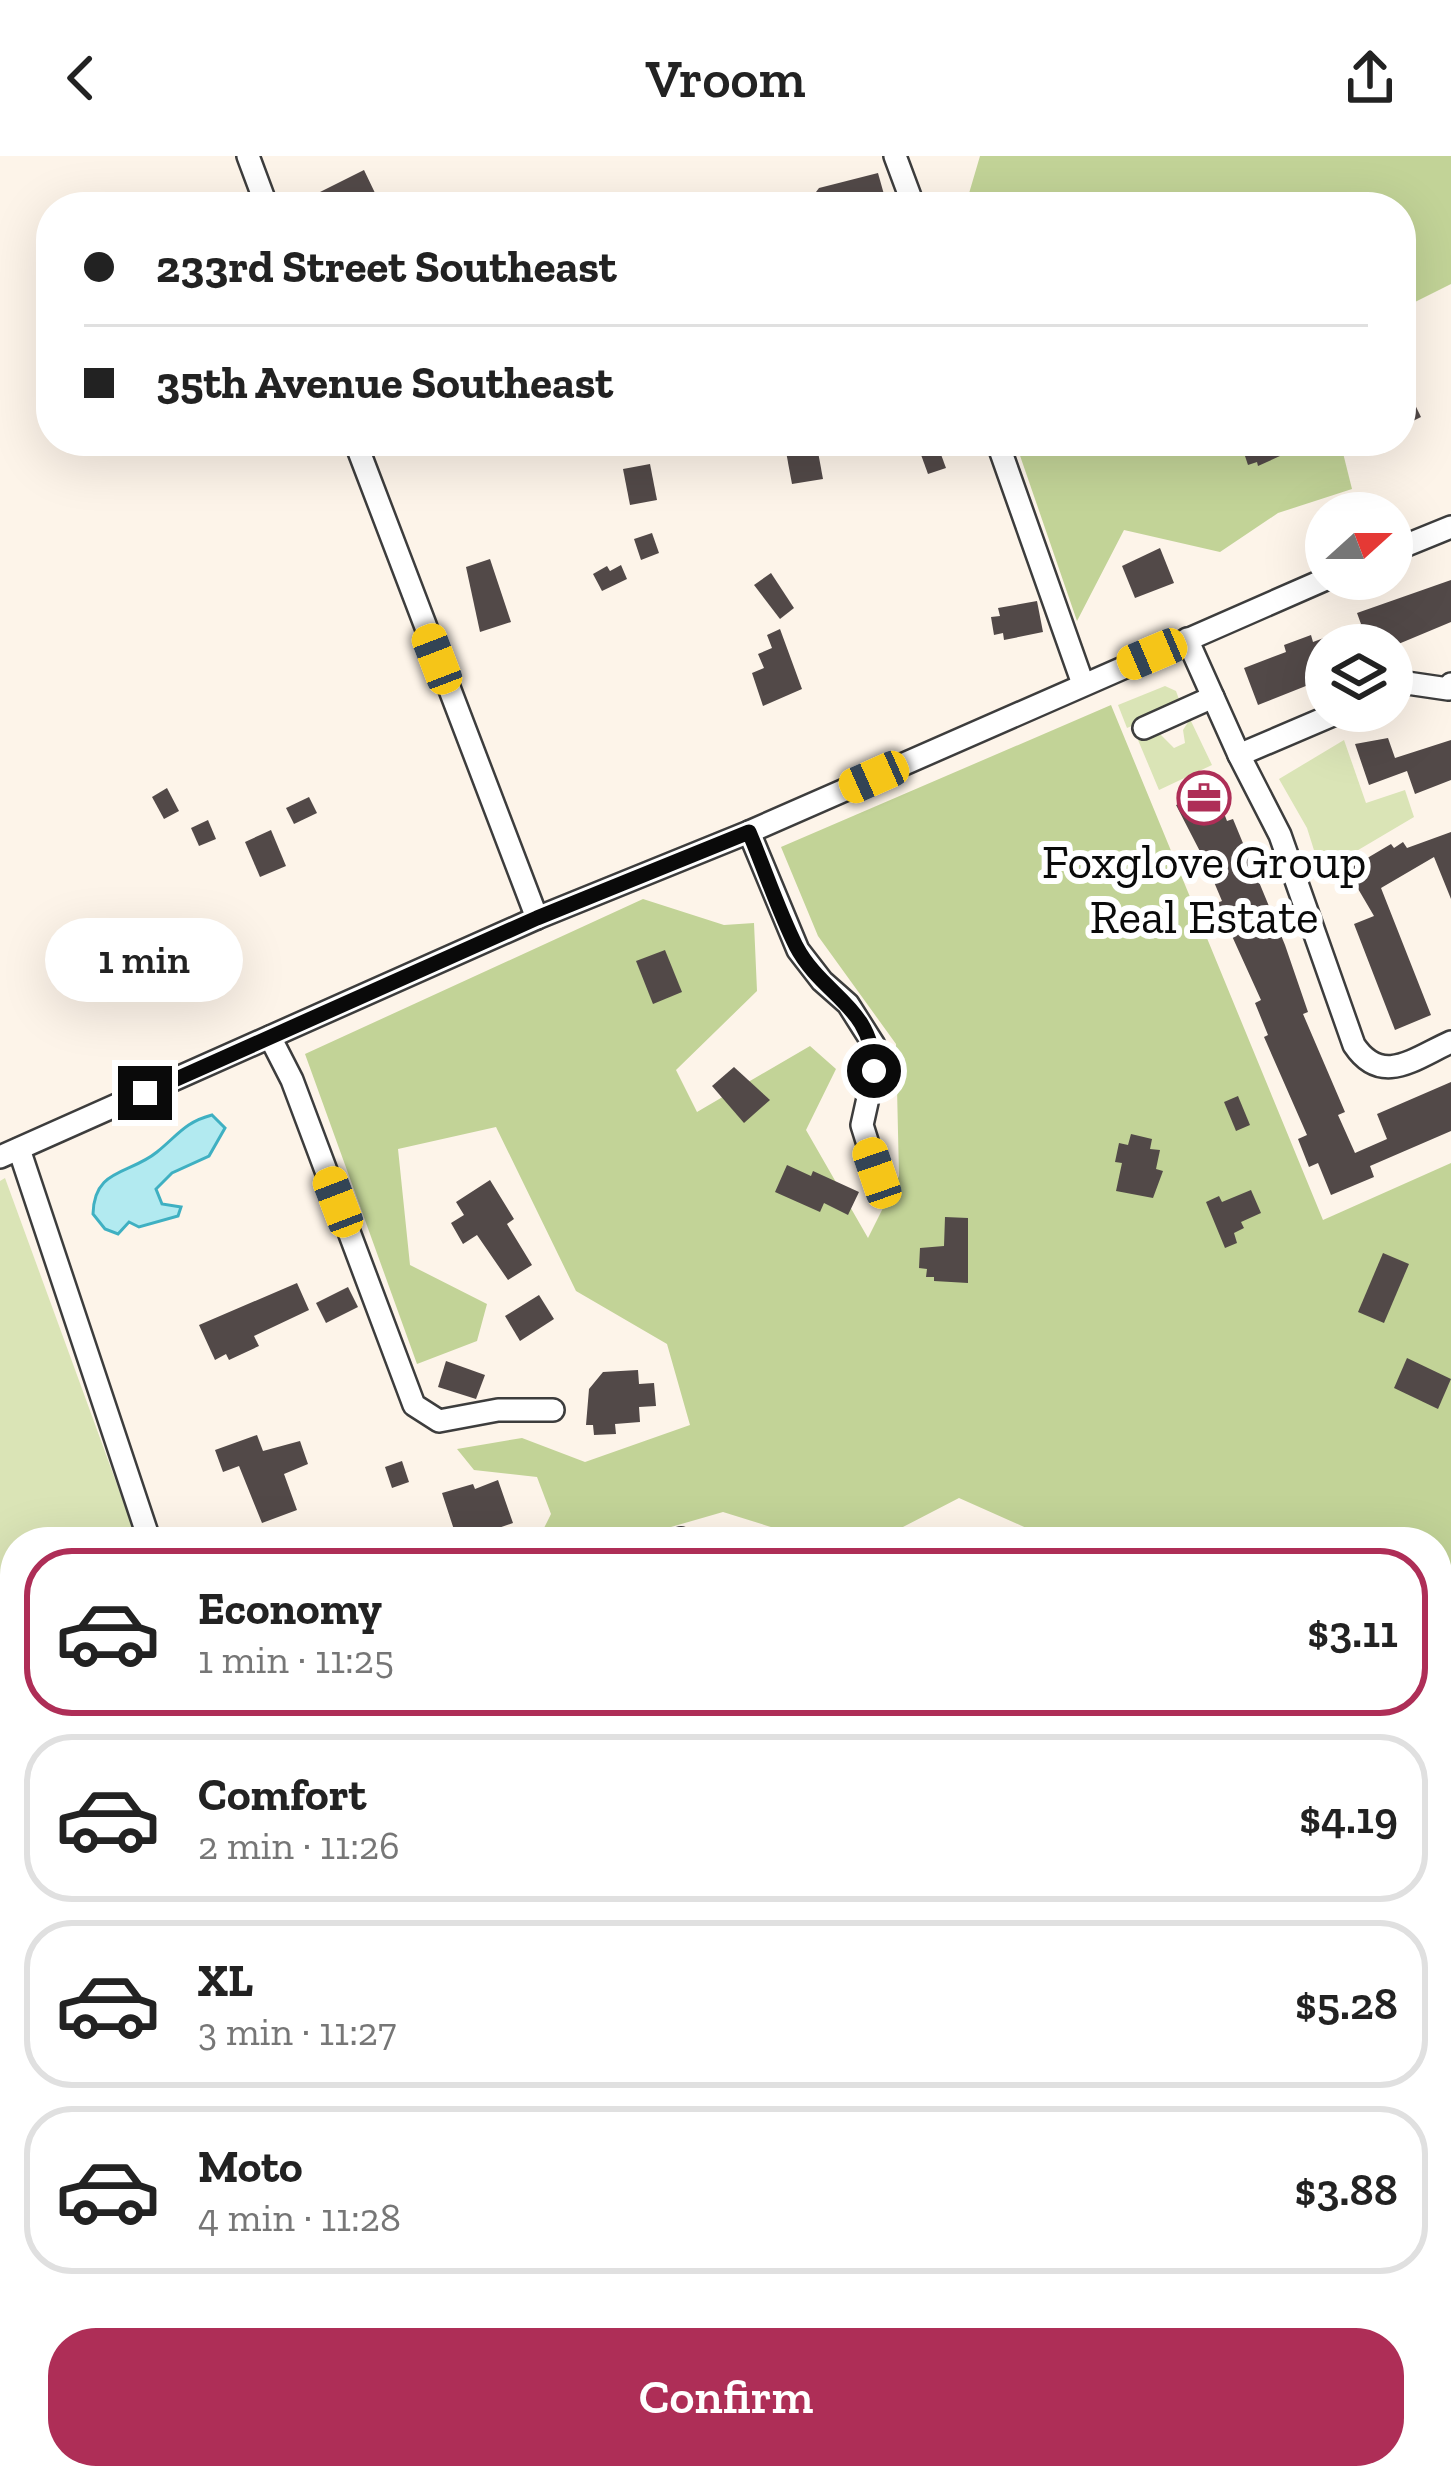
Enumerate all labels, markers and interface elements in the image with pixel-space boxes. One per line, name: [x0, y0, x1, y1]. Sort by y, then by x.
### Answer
icon: back: [48, 45, 114, 111]
icon: share: [1337, 45, 1403, 111]
text: Vroom: [645, 46, 806, 111]
text: 233rd Street Southeast: [156, 240, 617, 294]
text: 35th Avenue Southeast: [156, 356, 613, 410]
north arrow: [1305, 492, 1413, 600]
map controls: [1305, 492, 1413, 732]
car: [407, 619, 467, 699]
car: [1112, 623, 1192, 685]
button: layers: [1305, 624, 1413, 732]
car: [834, 746, 914, 808]
office icon: Foxglove Group Real Estate: [1176, 770, 1232, 826]
place label: Foxglove Group Real Estate: [1042, 833, 1366, 945]
callout: 1 min: [46, 919, 244, 1003]
text: 1 min: [98, 936, 190, 983]
route start: [847, 1044, 901, 1098]
route end: [118, 1066, 172, 1120]
car: [848, 1133, 906, 1213]
car: [308, 1162, 368, 1242]
icon: car: [54, 1578, 162, 1686]
text: Economy: [198, 1582, 382, 1636]
text: $3.11: [1307, 1605, 1398, 1659]
text: 1 min · 11:25: [198, 1636, 394, 1683]
icon: car: [54, 1764, 162, 1872]
text: Comfort: [198, 1768, 366, 1822]
text: $4.19: [1299, 1791, 1398, 1845]
text: 2 min · 11:26: [198, 1822, 400, 1869]
icon: car: [54, 1950, 162, 2058]
text: XL: [198, 1954, 253, 2008]
text: $5.28: [1295, 1977, 1398, 2031]
text: 3 min · 11:27: [198, 2008, 396, 2055]
icon: car: [54, 2136, 162, 2244]
text: Moto: [198, 2140, 303, 2194]
text: $3.88: [1295, 2163, 1398, 2217]
text: 4 min · 11:28: [198, 2194, 401, 2241]
button: Confirm: [48, 2328, 1404, 2466]

